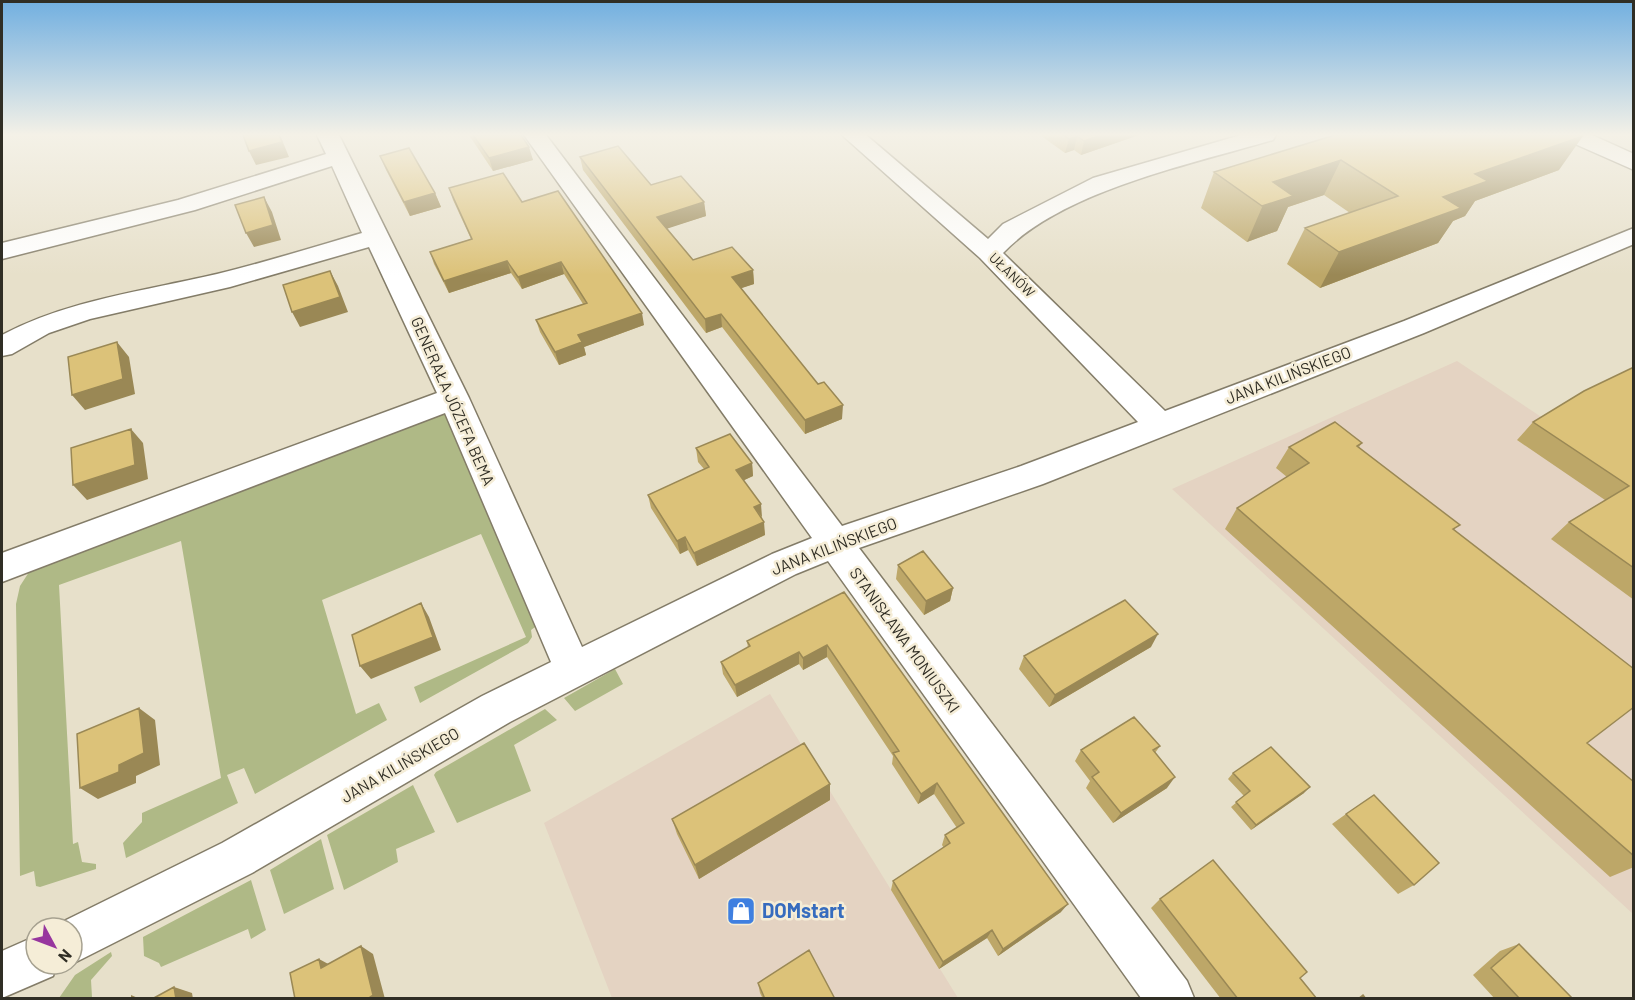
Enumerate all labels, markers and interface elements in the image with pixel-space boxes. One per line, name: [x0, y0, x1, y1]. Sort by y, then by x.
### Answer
street label: UŁANÓW: [986, 249, 1039, 301]
street label: GENERAŁA JÓZEFA BEMA: [408, 314, 499, 488]
street label: JANA KILIŃSKIEGO: [1222, 342, 1353, 407]
street label: JANA KILIŃSKIEGO: [768, 513, 899, 578]
street label: STANISŁAWA MONIUSZKI: [846, 563, 964, 716]
street label: JANA KILIŃSKIEGO: [337, 723, 462, 806]
shop icon: DOMstart: [725, 895, 757, 927]
place label: DOMstart: [762, 898, 845, 922]
north arrow: [24, 916, 84, 976]
text: N: [55, 946, 76, 966]

